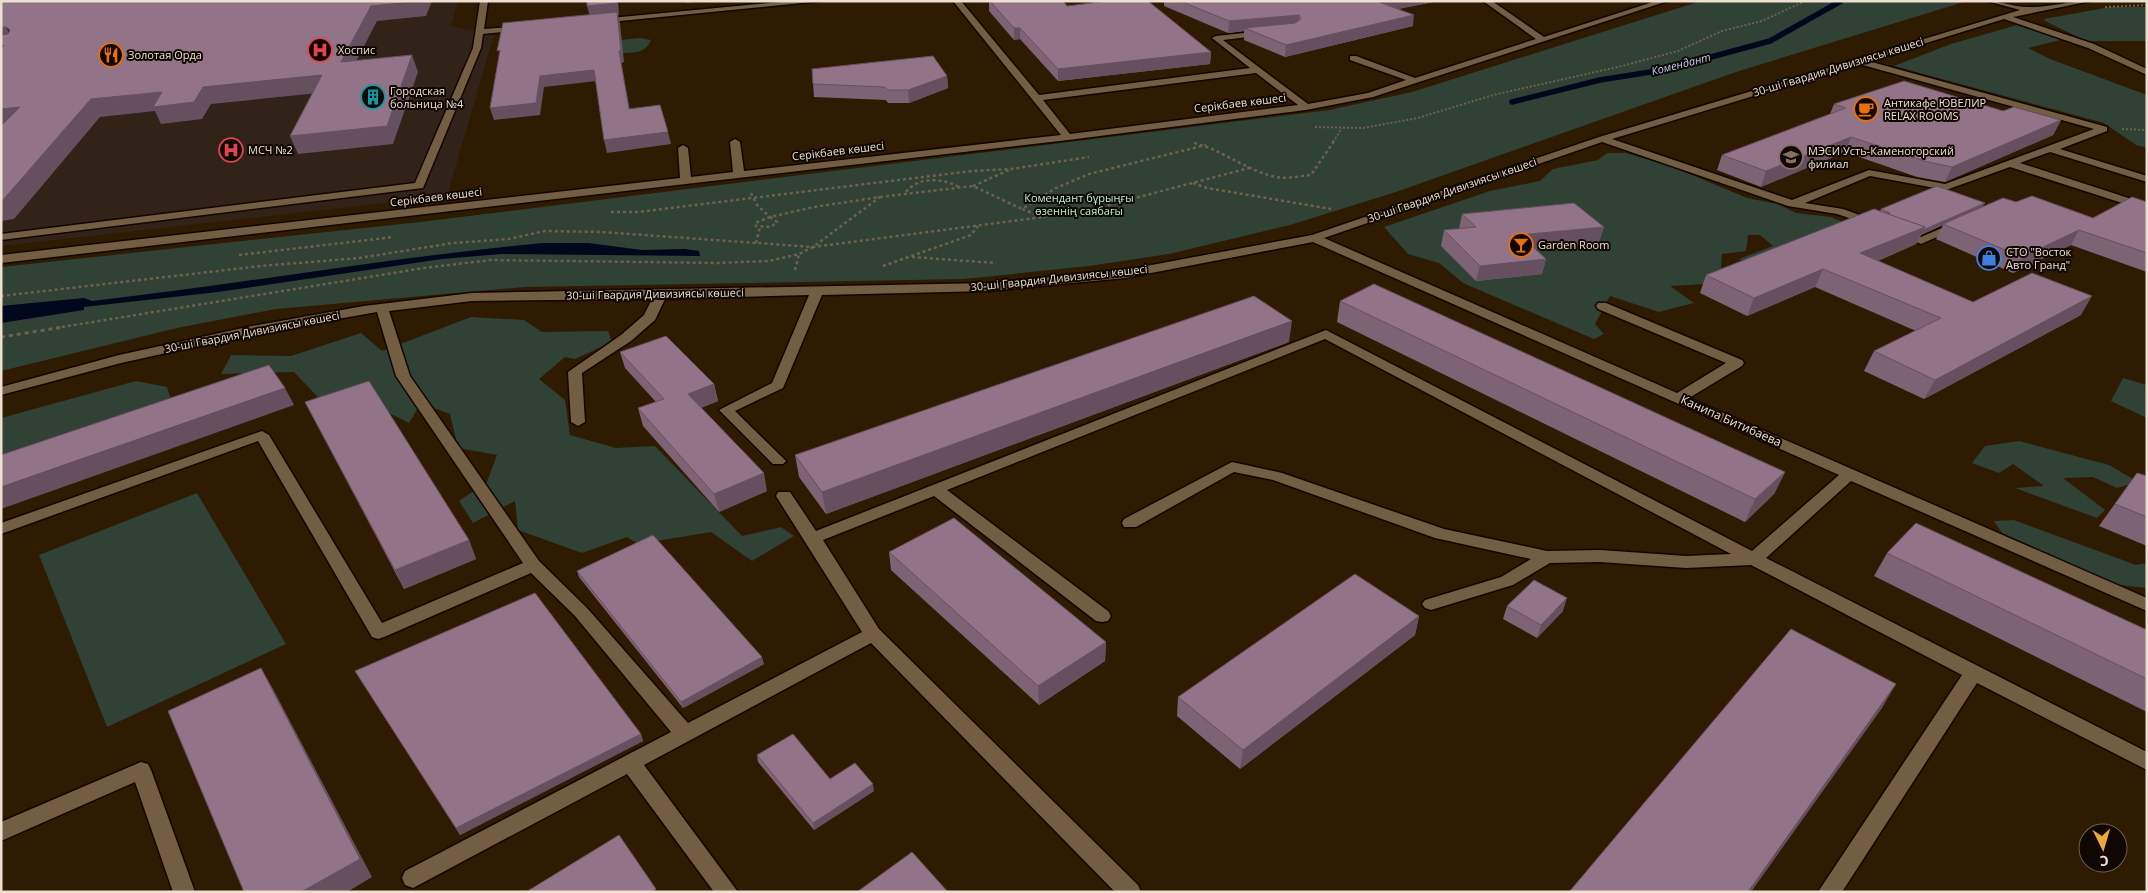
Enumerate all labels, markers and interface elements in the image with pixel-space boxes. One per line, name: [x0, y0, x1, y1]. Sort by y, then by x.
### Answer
street label: 30-ші Гвардия Дивизиясы көшесі: [1751, 33, 1925, 100]
hospital icon: Хоспис: [307, 37, 333, 63]
restaurant icon: Золотая Орда: [98, 42, 124, 68]
place label: Хоспис: [338, 42, 375, 57]
place label: Золотая Орда: [128, 47, 202, 62]
water label: Комендант: [1650, 49, 1712, 78]
place label: Городская больница №4: [390, 83, 464, 111]
building icon: Городская больница №4: [360, 84, 386, 110]
street label: Серікбаев көшесі: [1193, 89, 1287, 116]
place label: Антикафе ЮВЕЛИР RELAX ROOMS: [1884, 95, 1987, 123]
cafe icon: Антикафе ЮВЕЛИР RELAX ROOMS: [1853, 96, 1879, 122]
hospital icon: МСЧ №2: [218, 137, 244, 163]
street label: Серікбаев көшесі: [791, 137, 885, 164]
place label: МСЧ №2: [248, 142, 293, 157]
place label: МЭСИ Усть-Каменогорский филиал: [1808, 143, 1954, 171]
school or university icon: МЭСИ Усть-Каменогорский филиал: [1778, 144, 1804, 170]
street label: 30-ші Гвардия Дивизиясы көшесі: [1365, 153, 1538, 226]
street label: Серікбаев көшесі: [389, 183, 483, 210]
park label: Комендант бұрыңғы өзеннің саябағы: [1024, 190, 1134, 218]
bar icon: Garden Room: [1508, 232, 1534, 258]
place label: Garden Room: [1538, 237, 1609, 252]
place label: СТО "Восток Авто Гранд": [2006, 244, 2072, 272]
shop icon: СТО "Восток Авто Гранд": [1976, 245, 2002, 271]
street label: 30-ші Гвардия Дивизиясы көшесі: [970, 261, 1148, 294]
street label: 30-ші Гвардия Дивизиясы көшесі: [566, 284, 744, 303]
street label: 30-ші Гвардия Дивизиясы көшесі: [163, 307, 341, 356]
street label: Канипа Битибаева: [1678, 391, 1784, 450]
north arrow: [2078, 823, 2128, 873]
text: С: [2099, 852, 2109, 871]

